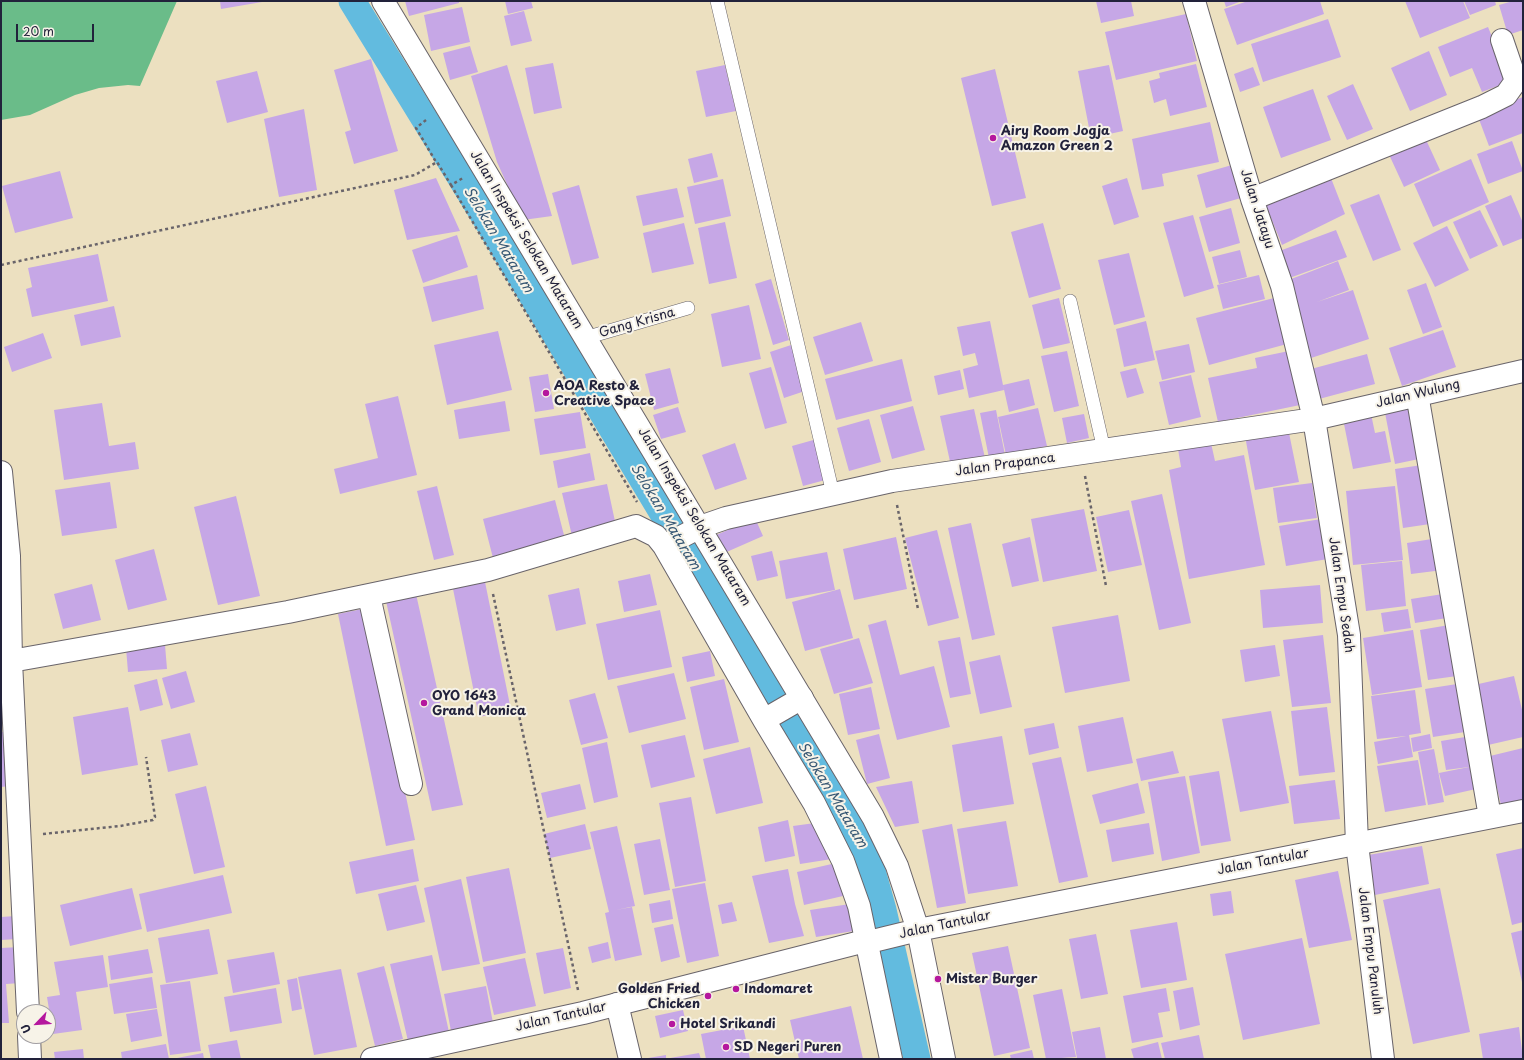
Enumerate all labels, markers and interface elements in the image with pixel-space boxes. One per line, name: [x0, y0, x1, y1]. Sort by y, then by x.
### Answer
scale bar: [18, 16, 96, 42]
text: 20 m: [23, 22, 54, 40]
place label: Airy Room Jogja Amazon Green 2: [1001, 123, 1113, 154]
marker: Airy Room Jogja Amazon Green 2: [988, 133, 998, 143]
street label: Jalan Inspeksi Selokan Mataram: [466, 148, 586, 332]
street label: Jalan Jatayu: [1237, 167, 1277, 251]
water label: Selokan Mataram: [460, 184, 536, 296]
street label: Gang Krisna: [597, 305, 677, 341]
street label: Jalan Wulung: [1374, 377, 1462, 411]
place label: AOA Resto & Creative Space: [554, 378, 654, 409]
marker: AOA Resto & Creative Space: [541, 388, 551, 398]
street label: Jalan Inspeksi Selokan Mataram: [634, 425, 754, 609]
street label: Jalan Prapanca: [954, 450, 1056, 480]
water label: Selokan Mataram: [627, 461, 703, 573]
street label: Jalan Empu Sedah: [1325, 536, 1357, 654]
place label: OYO 1643 Grand Monica: [432, 688, 526, 719]
marker: OYO 1643 Grand Monica: [419, 698, 429, 708]
water label: Selokan Mataram: [794, 739, 870, 851]
street label: Jalan Tantular: [1216, 845, 1310, 879]
street label: Jalan Empu Panuluh: [1354, 886, 1386, 1016]
street label: Jalan Tantular: [898, 908, 992, 942]
place label: Mister Burger: [946, 971, 1037, 987]
marker: Mister Burger: [933, 974, 943, 984]
place label: Golden Fried Chicken: [618, 981, 700, 1012]
place label: Indomaret: [744, 981, 813, 997]
marker: Indomaret: [731, 984, 741, 994]
marker: Golden Fried Chicken: [703, 991, 713, 1001]
street label: Jalan Tantular: [514, 999, 608, 1035]
north arrow: [16, 1004, 56, 1044]
place label: Hotel Srikandi: [680, 1016, 776, 1032]
marker: Hotel Srikandi: [667, 1019, 677, 1029]
text: U: [16, 1021, 35, 1036]
place label: SD Negeri Puren: [734, 1039, 841, 1055]
marker: SD Negeri Puren: [721, 1042, 731, 1052]

